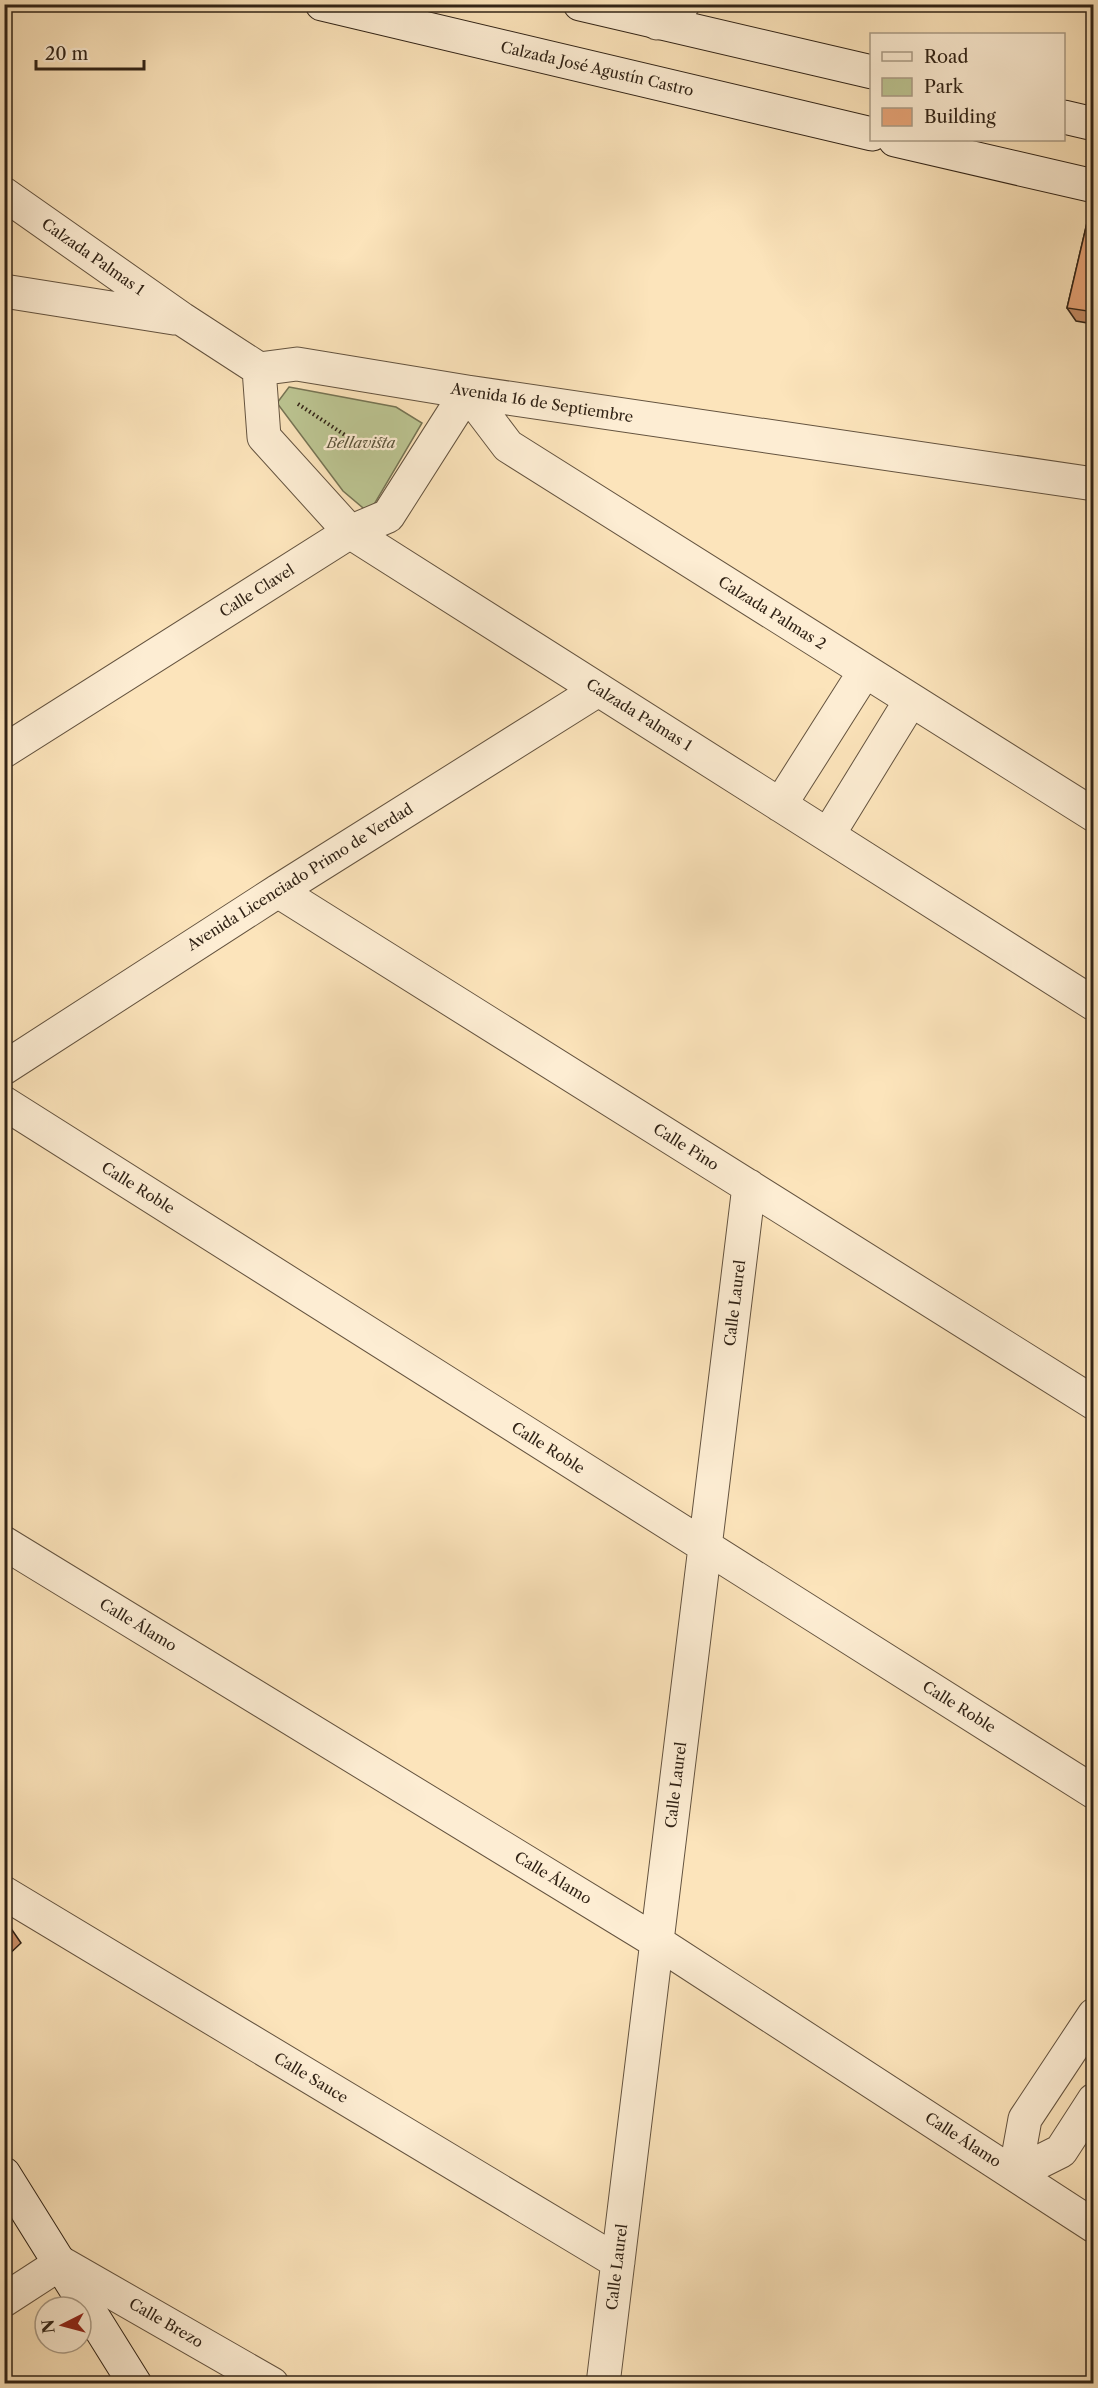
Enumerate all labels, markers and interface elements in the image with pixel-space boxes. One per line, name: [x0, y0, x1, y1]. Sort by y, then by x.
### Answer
scale bar: [36, 33, 144, 71]
legend: [870, 33, 1065, 141]
street label: Calzada José Agustín Castro: [499, 37, 695, 100]
text: 20 m: [45, 43, 89, 65]
text: Road: [924, 46, 969, 68]
text: Park: [924, 76, 965, 98]
text: Building: [924, 106, 996, 128]
street label: Calzada Palmas 1: [38, 214, 149, 300]
street label: Avenida 16 de Septiembre: [449, 379, 635, 426]
park label: Bellavista: [325, 433, 396, 452]
street label: Calle Clavel: [216, 560, 298, 621]
street label: Calzada Palmas 2: [715, 572, 830, 653]
street label: Calzada Palmas 1: [583, 674, 696, 755]
street label: Avenida Licenciado Primo de Verdad: [182, 799, 416, 955]
street label: Calle Pino: [650, 1119, 723, 1174]
street label: Calle Roble: [98, 1158, 178, 1218]
street label: Calle Laurel: [720, 1258, 749, 1347]
street label: Calle Roble: [508, 1418, 588, 1478]
street label: Calle Álamo: [96, 1594, 180, 1655]
street label: Calle Roble: [919, 1677, 999, 1737]
street label: Calle Laurel: [661, 1740, 690, 1829]
street label: Calle Álamo: [511, 1847, 595, 1908]
street label: Calle Sauce: [271, 2048, 352, 2107]
street label: Calle Álamo: [922, 2108, 1005, 2171]
street label: Calle Laurel: [602, 2222, 631, 2311]
street label: Calle Brezo: [126, 2294, 207, 2351]
north arrow: [33, 2295, 93, 2355]
text: N: [37, 2319, 59, 2335]

